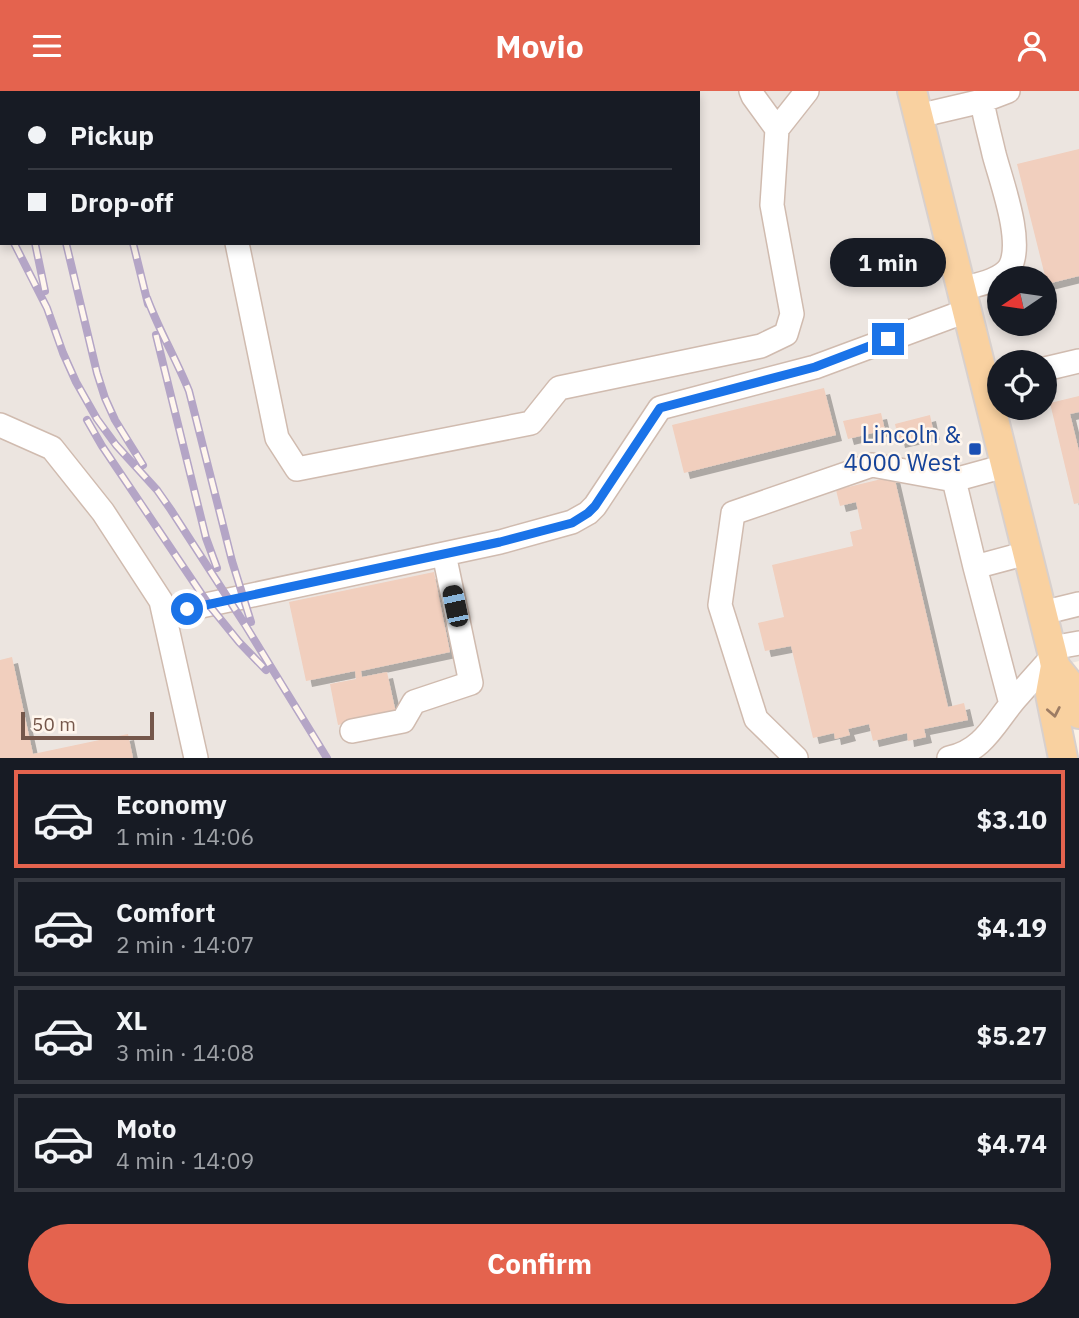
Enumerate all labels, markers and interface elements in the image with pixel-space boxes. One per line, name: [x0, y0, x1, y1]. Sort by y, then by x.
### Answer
text: Movio: [495, 25, 584, 67]
icon: menu: [28, 27, 66, 65]
icon: person: [1013, 27, 1051, 65]
text: Pickup: [70, 118, 154, 152]
text: Drop-off: [70, 185, 173, 219]
callout: 1 min: [830, 237, 946, 287]
text: 1 min: [858, 247, 918, 277]
north arrow: [987, 266, 1057, 336]
map controls: [987, 266, 1057, 420]
route end: [872, 323, 904, 355]
button: locate: [987, 350, 1057, 420]
place label: Lincoln & 4000 West: [844, 418, 961, 478]
marker: Lincoln & 4000 West: [967, 441, 983, 457]
car: [441, 583, 470, 629]
route start: [171, 593, 203, 625]
one-way arrow: [1046, 706, 1061, 718]
scale bar: [21, 709, 154, 741]
text: 50 m: [32, 712, 76, 736]
text: Economy: [116, 787, 227, 821]
icon: car: [32, 788, 95, 851]
text: $3.10: [977, 802, 1047, 836]
text: 1 min · 14:06: [116, 821, 254, 851]
text: Comfort: [116, 895, 215, 929]
icon: car: [32, 896, 95, 959]
text: $4.19: [977, 910, 1047, 944]
text: 2 min · 14:07: [116, 929, 254, 959]
text: XL: [116, 1003, 147, 1037]
icon: car: [32, 1004, 95, 1067]
text: $5.27: [977, 1018, 1047, 1052]
text: 3 min · 14:08: [116, 1037, 254, 1067]
text: Moto: [116, 1111, 176, 1145]
icon: car: [32, 1112, 95, 1175]
text: $4.74: [977, 1126, 1047, 1160]
text: 4 min · 14:09: [116, 1145, 254, 1175]
button: Confirm: [28, 1224, 1051, 1304]

